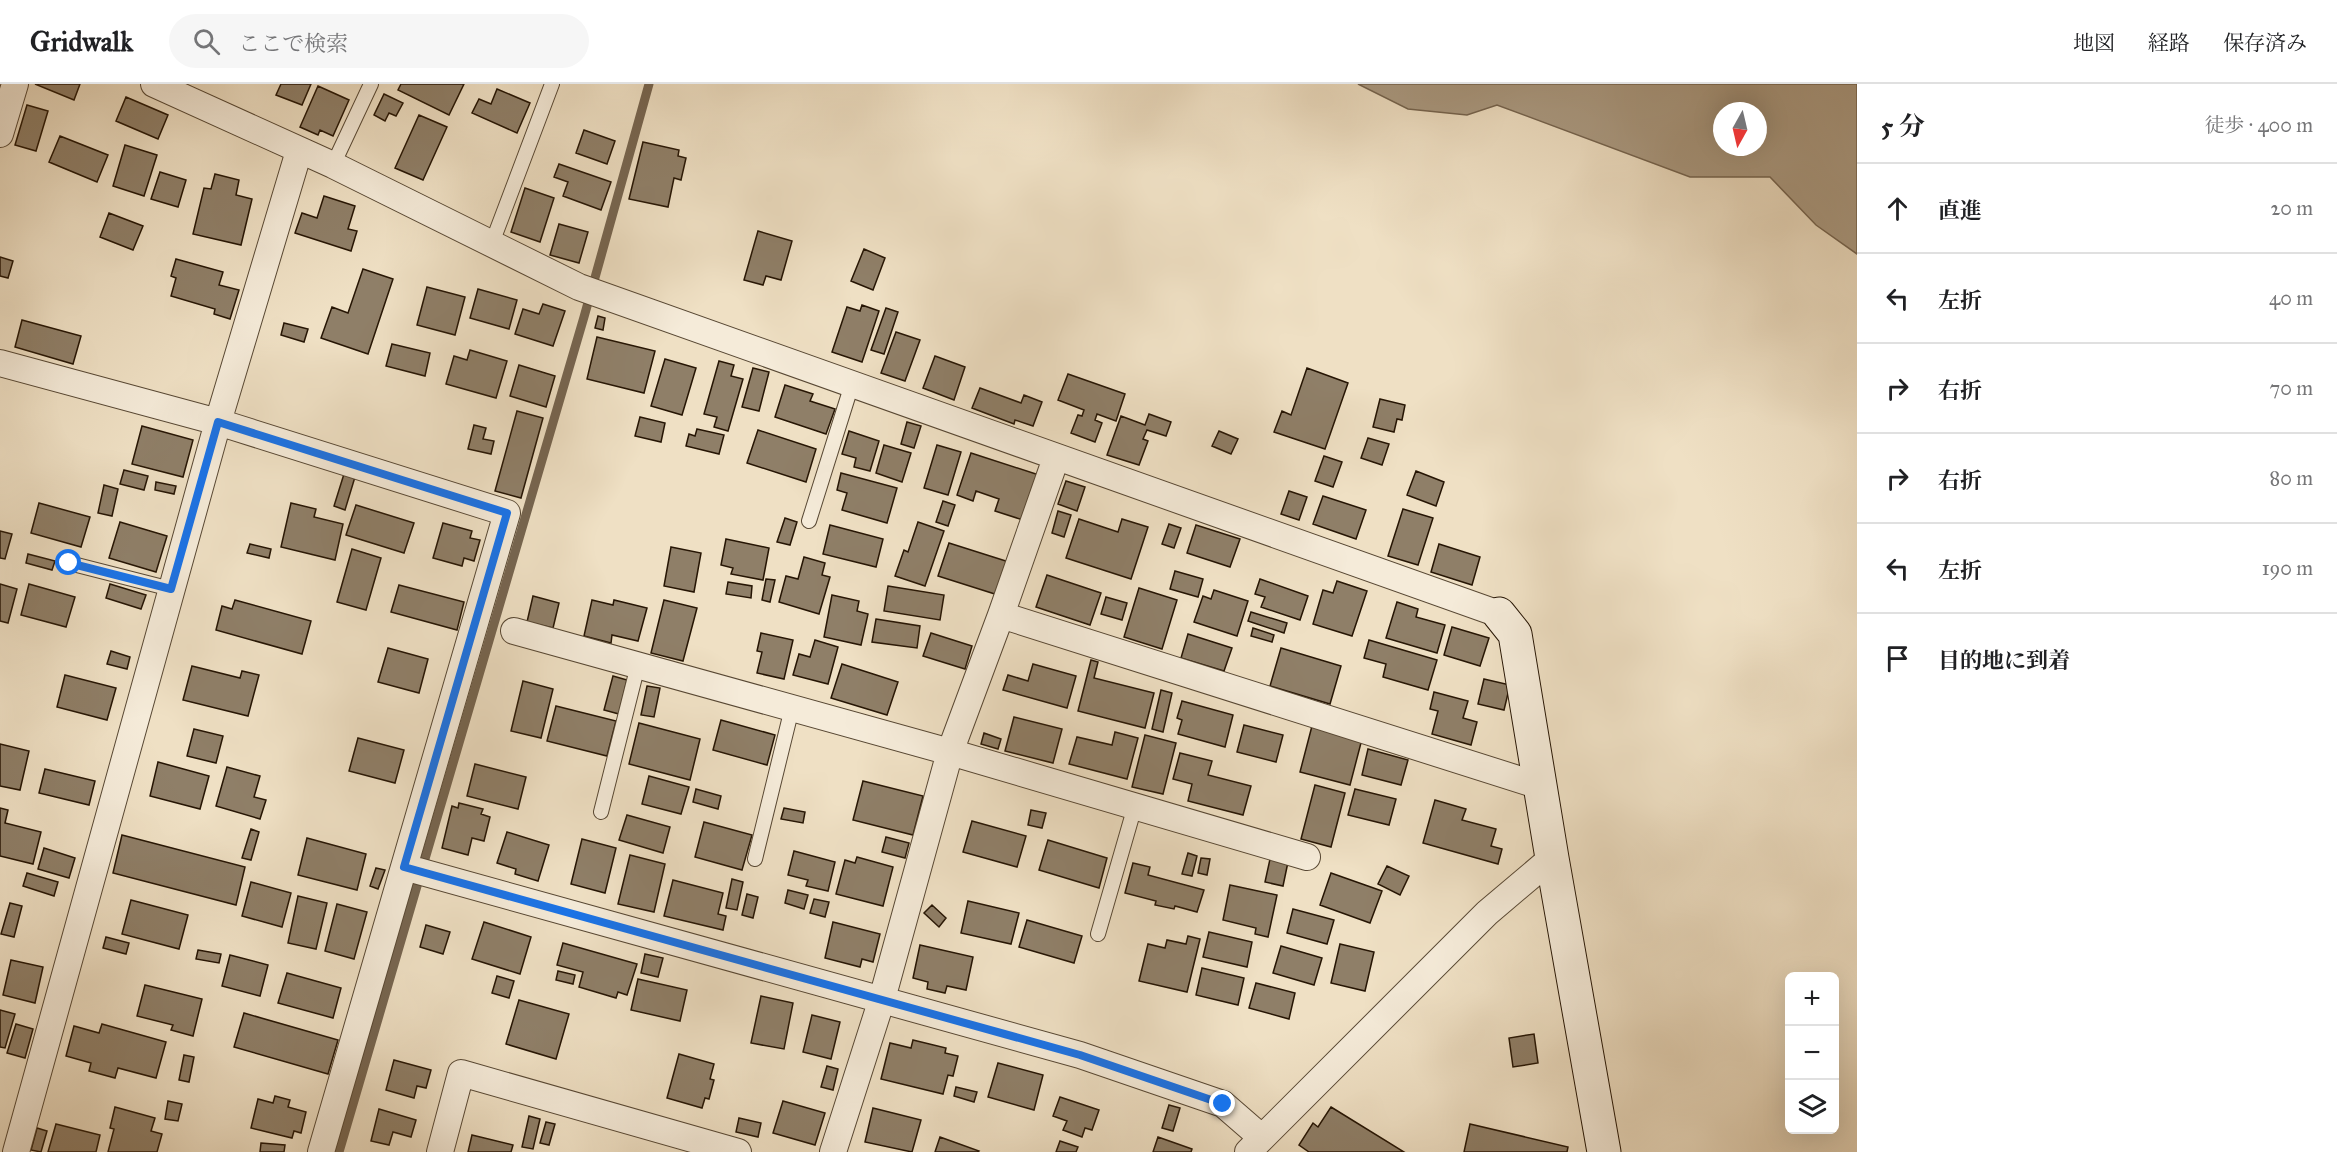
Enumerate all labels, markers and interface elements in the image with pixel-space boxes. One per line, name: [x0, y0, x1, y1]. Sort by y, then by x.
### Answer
search box: [169, 14, 589, 68]
text: Gridwalk: [30, 24, 133, 59]
icon: search: [190, 25, 223, 58]
text: ここで検索: [238, 30, 348, 57]
text: 地図: [2073, 30, 2115, 56]
text: 経路: [2148, 30, 2190, 56]
text: 保存済み: [2223, 30, 2307, 56]
north arrow: [1713, 102, 1767, 156]
text: 5 分: [1881, 110, 1925, 142]
text: 徒歩 · 400 m: [2204, 113, 2313, 137]
icon: ahead: [1881, 192, 1914, 225]
text: 20 m: [2270, 196, 2313, 220]
text: 直進: [1938, 197, 1982, 224]
icon: left: [1881, 282, 1914, 315]
text: 40 m: [2269, 286, 2313, 310]
text: 左折: [1938, 287, 1982, 314]
icon: right: [1881, 372, 1914, 405]
text: 70 m: [2270, 376, 2313, 400]
text: 右折: [1938, 377, 1982, 404]
icon: right: [1881, 462, 1914, 495]
text: 80 m: [2270, 466, 2313, 490]
text: 右折: [1938, 467, 1982, 494]
route start: [55, 549, 81, 575]
icon: left: [1881, 552, 1914, 585]
text: 190 m: [2262, 556, 2313, 580]
text: 左折: [1938, 557, 1982, 584]
icon: arrive: [1881, 642, 1914, 675]
text: 目的地に到着: [1938, 647, 2070, 674]
map controls: [1785, 972, 1839, 1134]
button: +: [1785, 972, 1839, 1026]
button: −: [1785, 1026, 1839, 1080]
button: layers: [1785, 1080, 1839, 1134]
route end: [1209, 1090, 1235, 1116]

